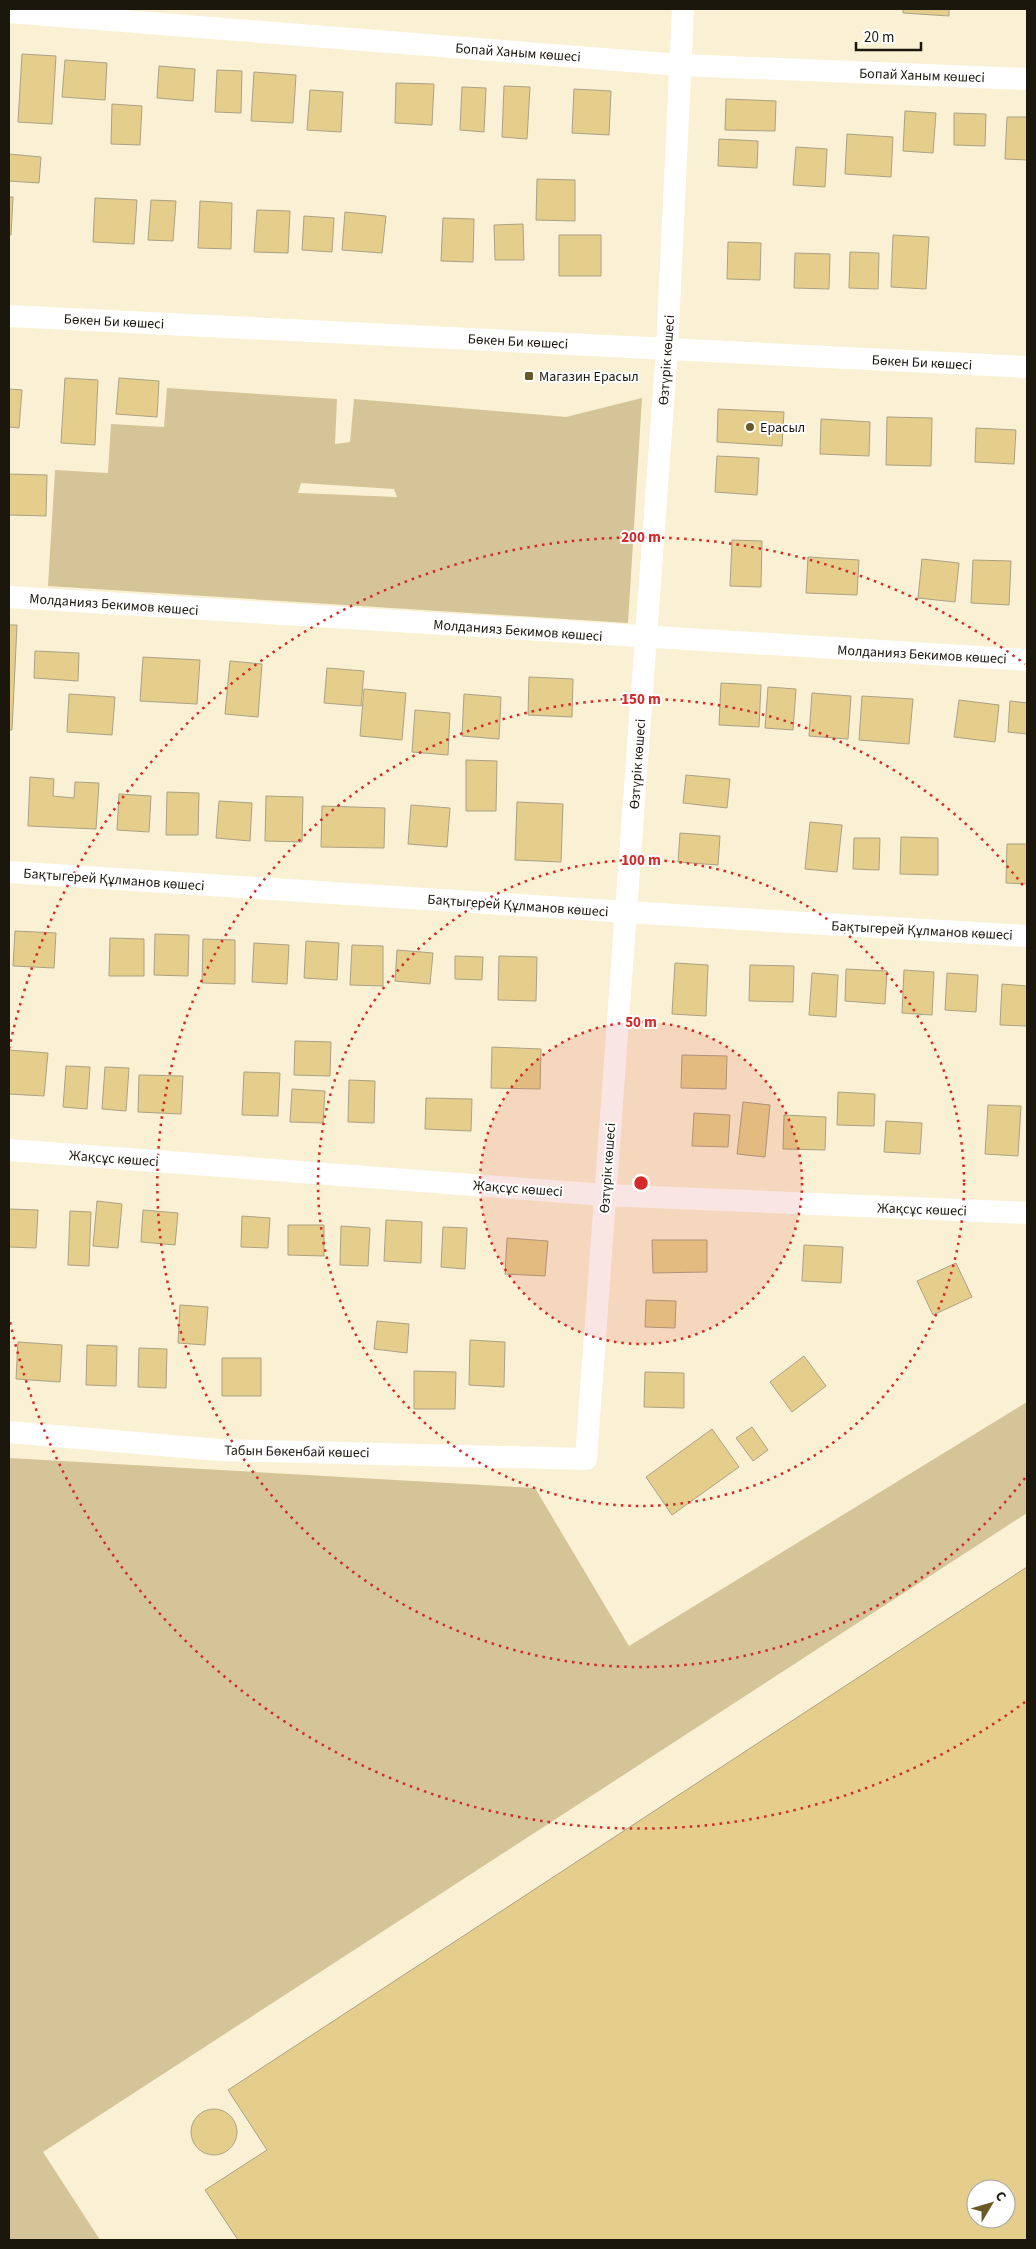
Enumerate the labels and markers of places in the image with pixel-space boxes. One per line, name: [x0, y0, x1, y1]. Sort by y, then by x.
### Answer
place label: Магазин Ерасыл: [539, 367, 639, 387]
marker: Магазин Ерасыл: [523, 370, 535, 382]
place label: Ерасыл: [760, 418, 805, 438]
marker: Ерасыл: [744, 421, 756, 433]
centre of rings: [632, 1174, 650, 1192]

